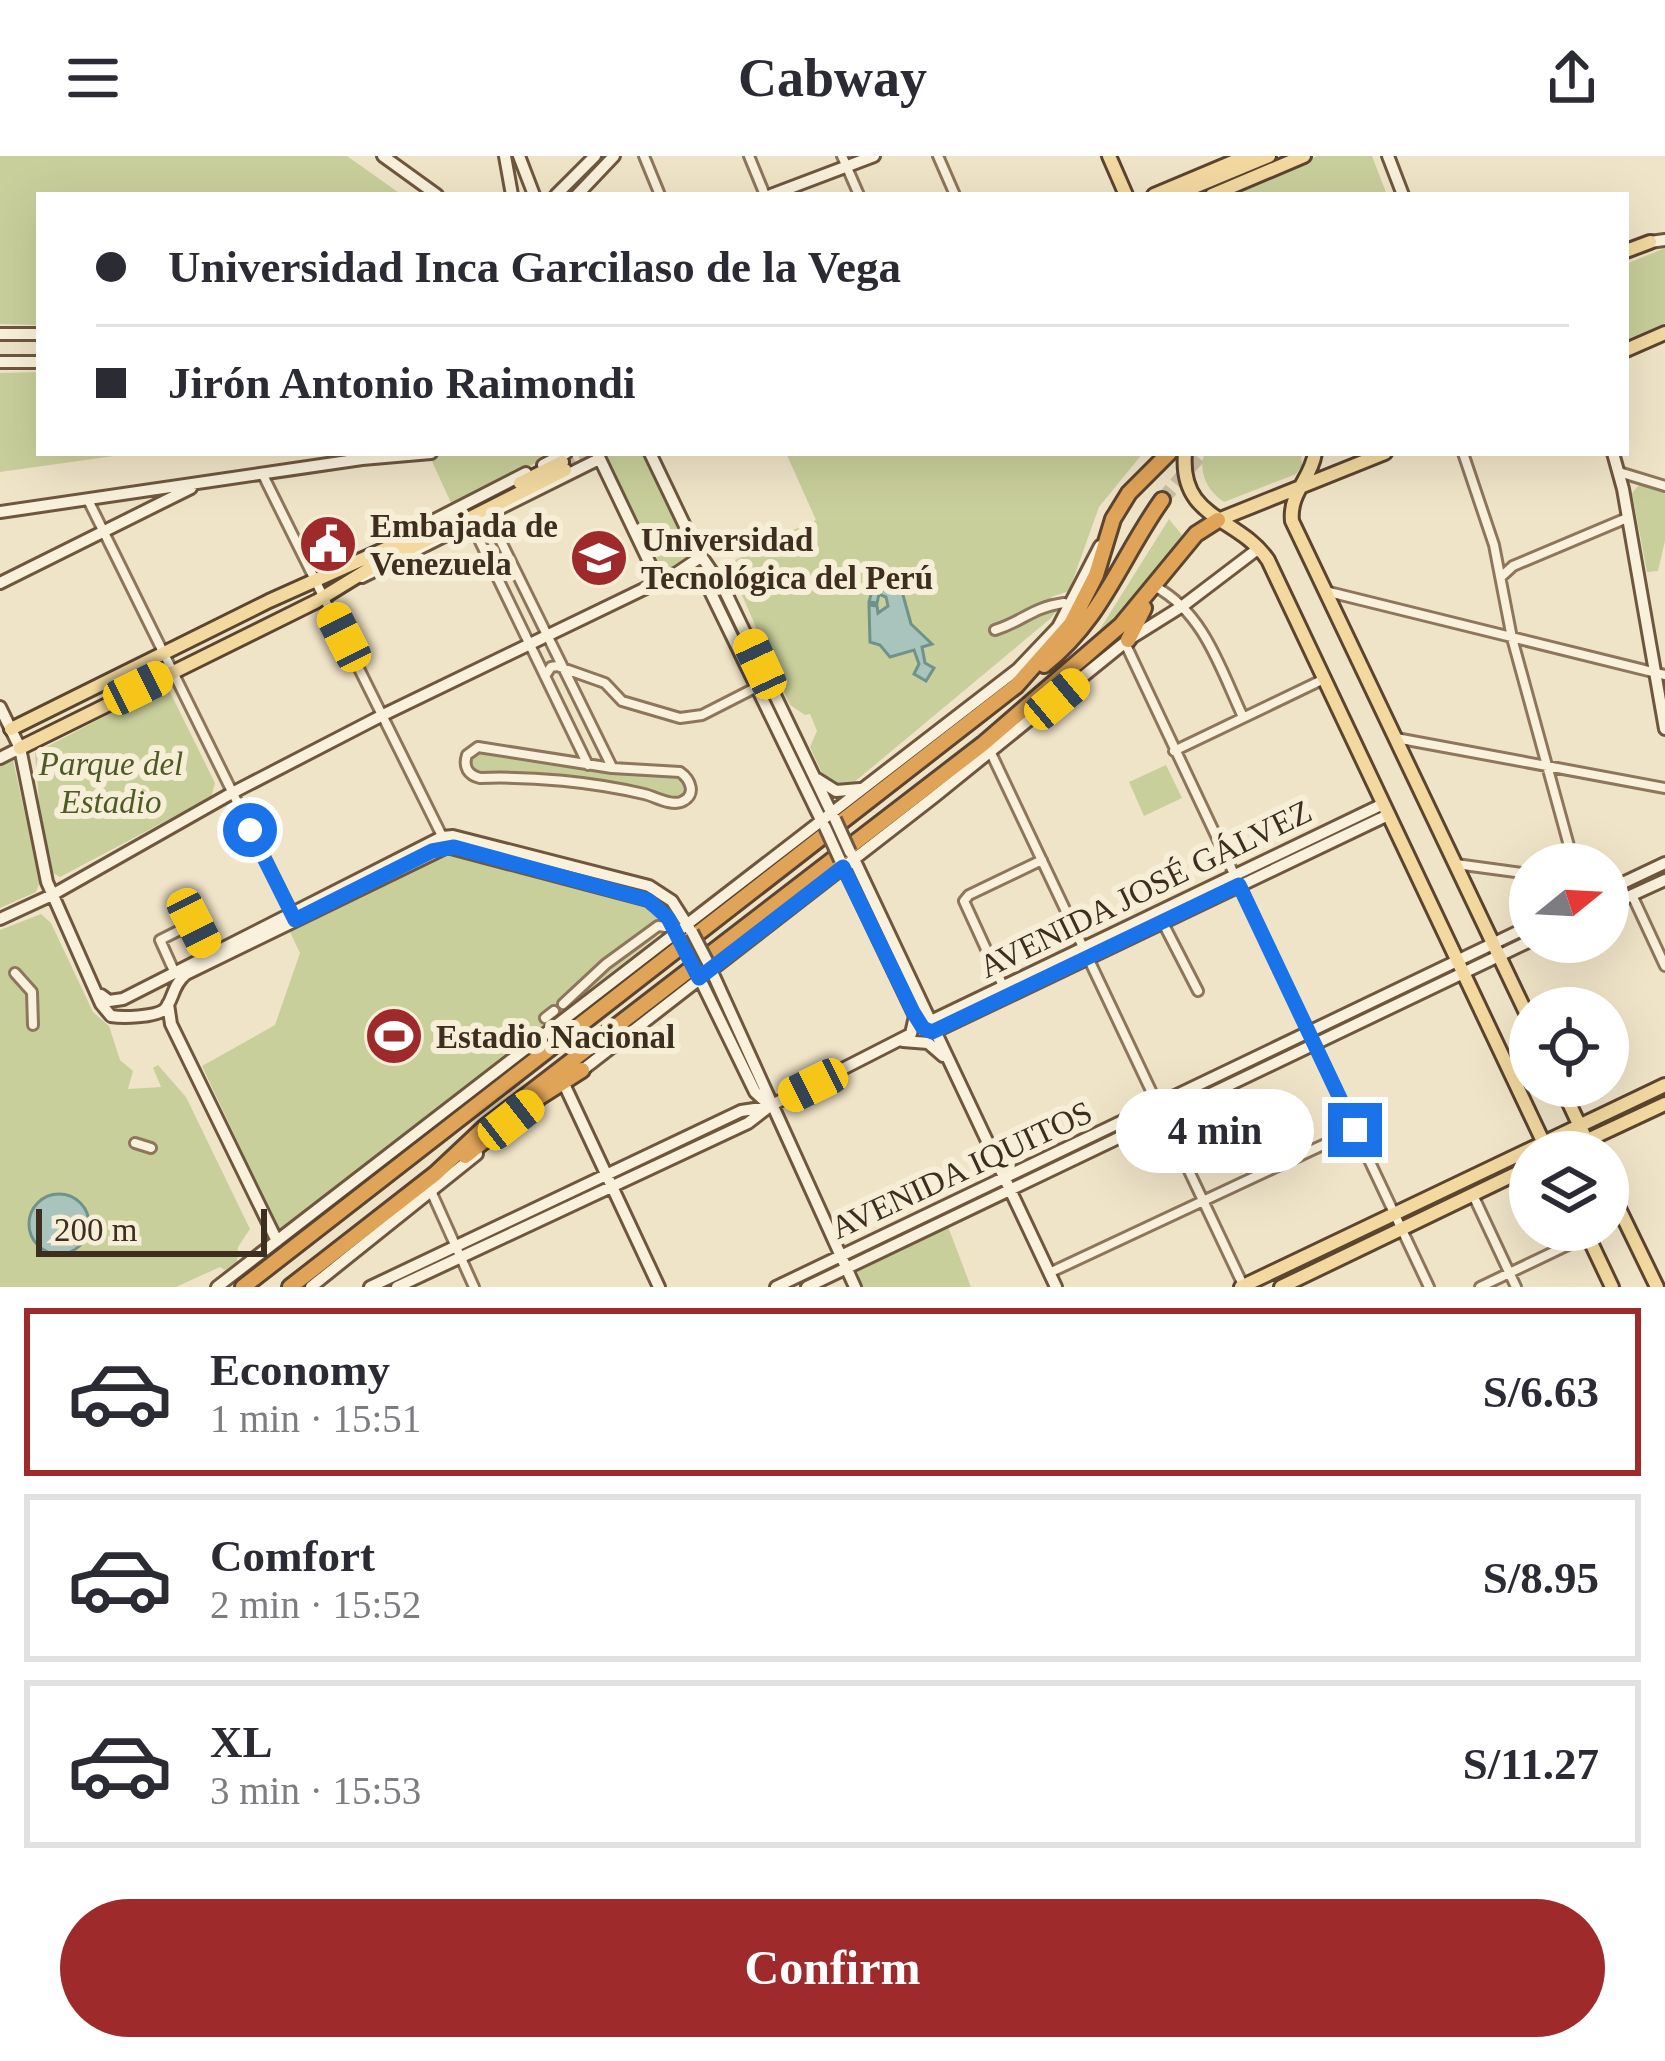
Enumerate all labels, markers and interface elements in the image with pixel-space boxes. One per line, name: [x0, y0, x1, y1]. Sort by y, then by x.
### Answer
icon: menu: [60, 45, 126, 111]
icon: share: [1539, 45, 1605, 111]
text: Cabway: [738, 48, 927, 108]
text: Universidad Inca Garcilaso de la Vega: [168, 242, 901, 292]
text: Jirón Antonio Raimondi: [168, 358, 636, 408]
place label: Embajada de Venezuela: [370, 508, 558, 582]
public building icon: Embajada de Venezuela: [297, 513, 359, 575]
place label: Universidad Tecnológica del Perú: [641, 522, 933, 596]
school or university icon: Universidad Tecnológica del Perú: [568, 527, 630, 589]
car: [312, 597, 376, 677]
car: [728, 624, 792, 704]
car: [98, 656, 178, 720]
car: [1018, 662, 1096, 736]
park label: Parque del Estadio: [38, 746, 183, 820]
street label: AVENIDA JOSÉ GÁLVEZ: [974, 793, 1317, 985]
route start: [223, 803, 277, 857]
north arrow: [1509, 843, 1629, 963]
map controls: [1509, 843, 1629, 1251]
car: [162, 883, 226, 963]
button: locate: [1509, 987, 1629, 1107]
sports icon: Estadio Nacional: [363, 1005, 425, 1067]
place label: Estadio Nacional: [436, 1019, 675, 1055]
car: [773, 1053, 853, 1117]
car: [472, 1084, 550, 1156]
callout: 4 min: [1115, 1088, 1313, 1172]
street label: AVENIDA IQUITOS: [825, 1094, 1098, 1246]
route end: [1328, 1103, 1382, 1157]
text: 4 min: [1168, 1109, 1262, 1152]
button: layers: [1509, 1131, 1629, 1251]
scale bar: [36, 1203, 267, 1256]
text: 200 m: [54, 1212, 137, 1248]
icon: car: [66, 1338, 174, 1446]
text: Economy: [210, 1345, 390, 1395]
text: S/6.63: [1483, 1367, 1599, 1417]
text: 1 min · 15:51: [210, 1397, 421, 1440]
icon: car: [66, 1524, 174, 1632]
text: Comfort: [210, 1531, 375, 1581]
text: S/8.95: [1483, 1553, 1599, 1603]
text: 2 min · 15:52: [210, 1583, 421, 1626]
icon: car: [66, 1710, 174, 1818]
text: XL: [210, 1717, 273, 1767]
text: S/11.27: [1463, 1739, 1599, 1789]
text: 3 min · 15:53: [210, 1769, 421, 1812]
button: Confirm: [60, 1899, 1605, 2037]

